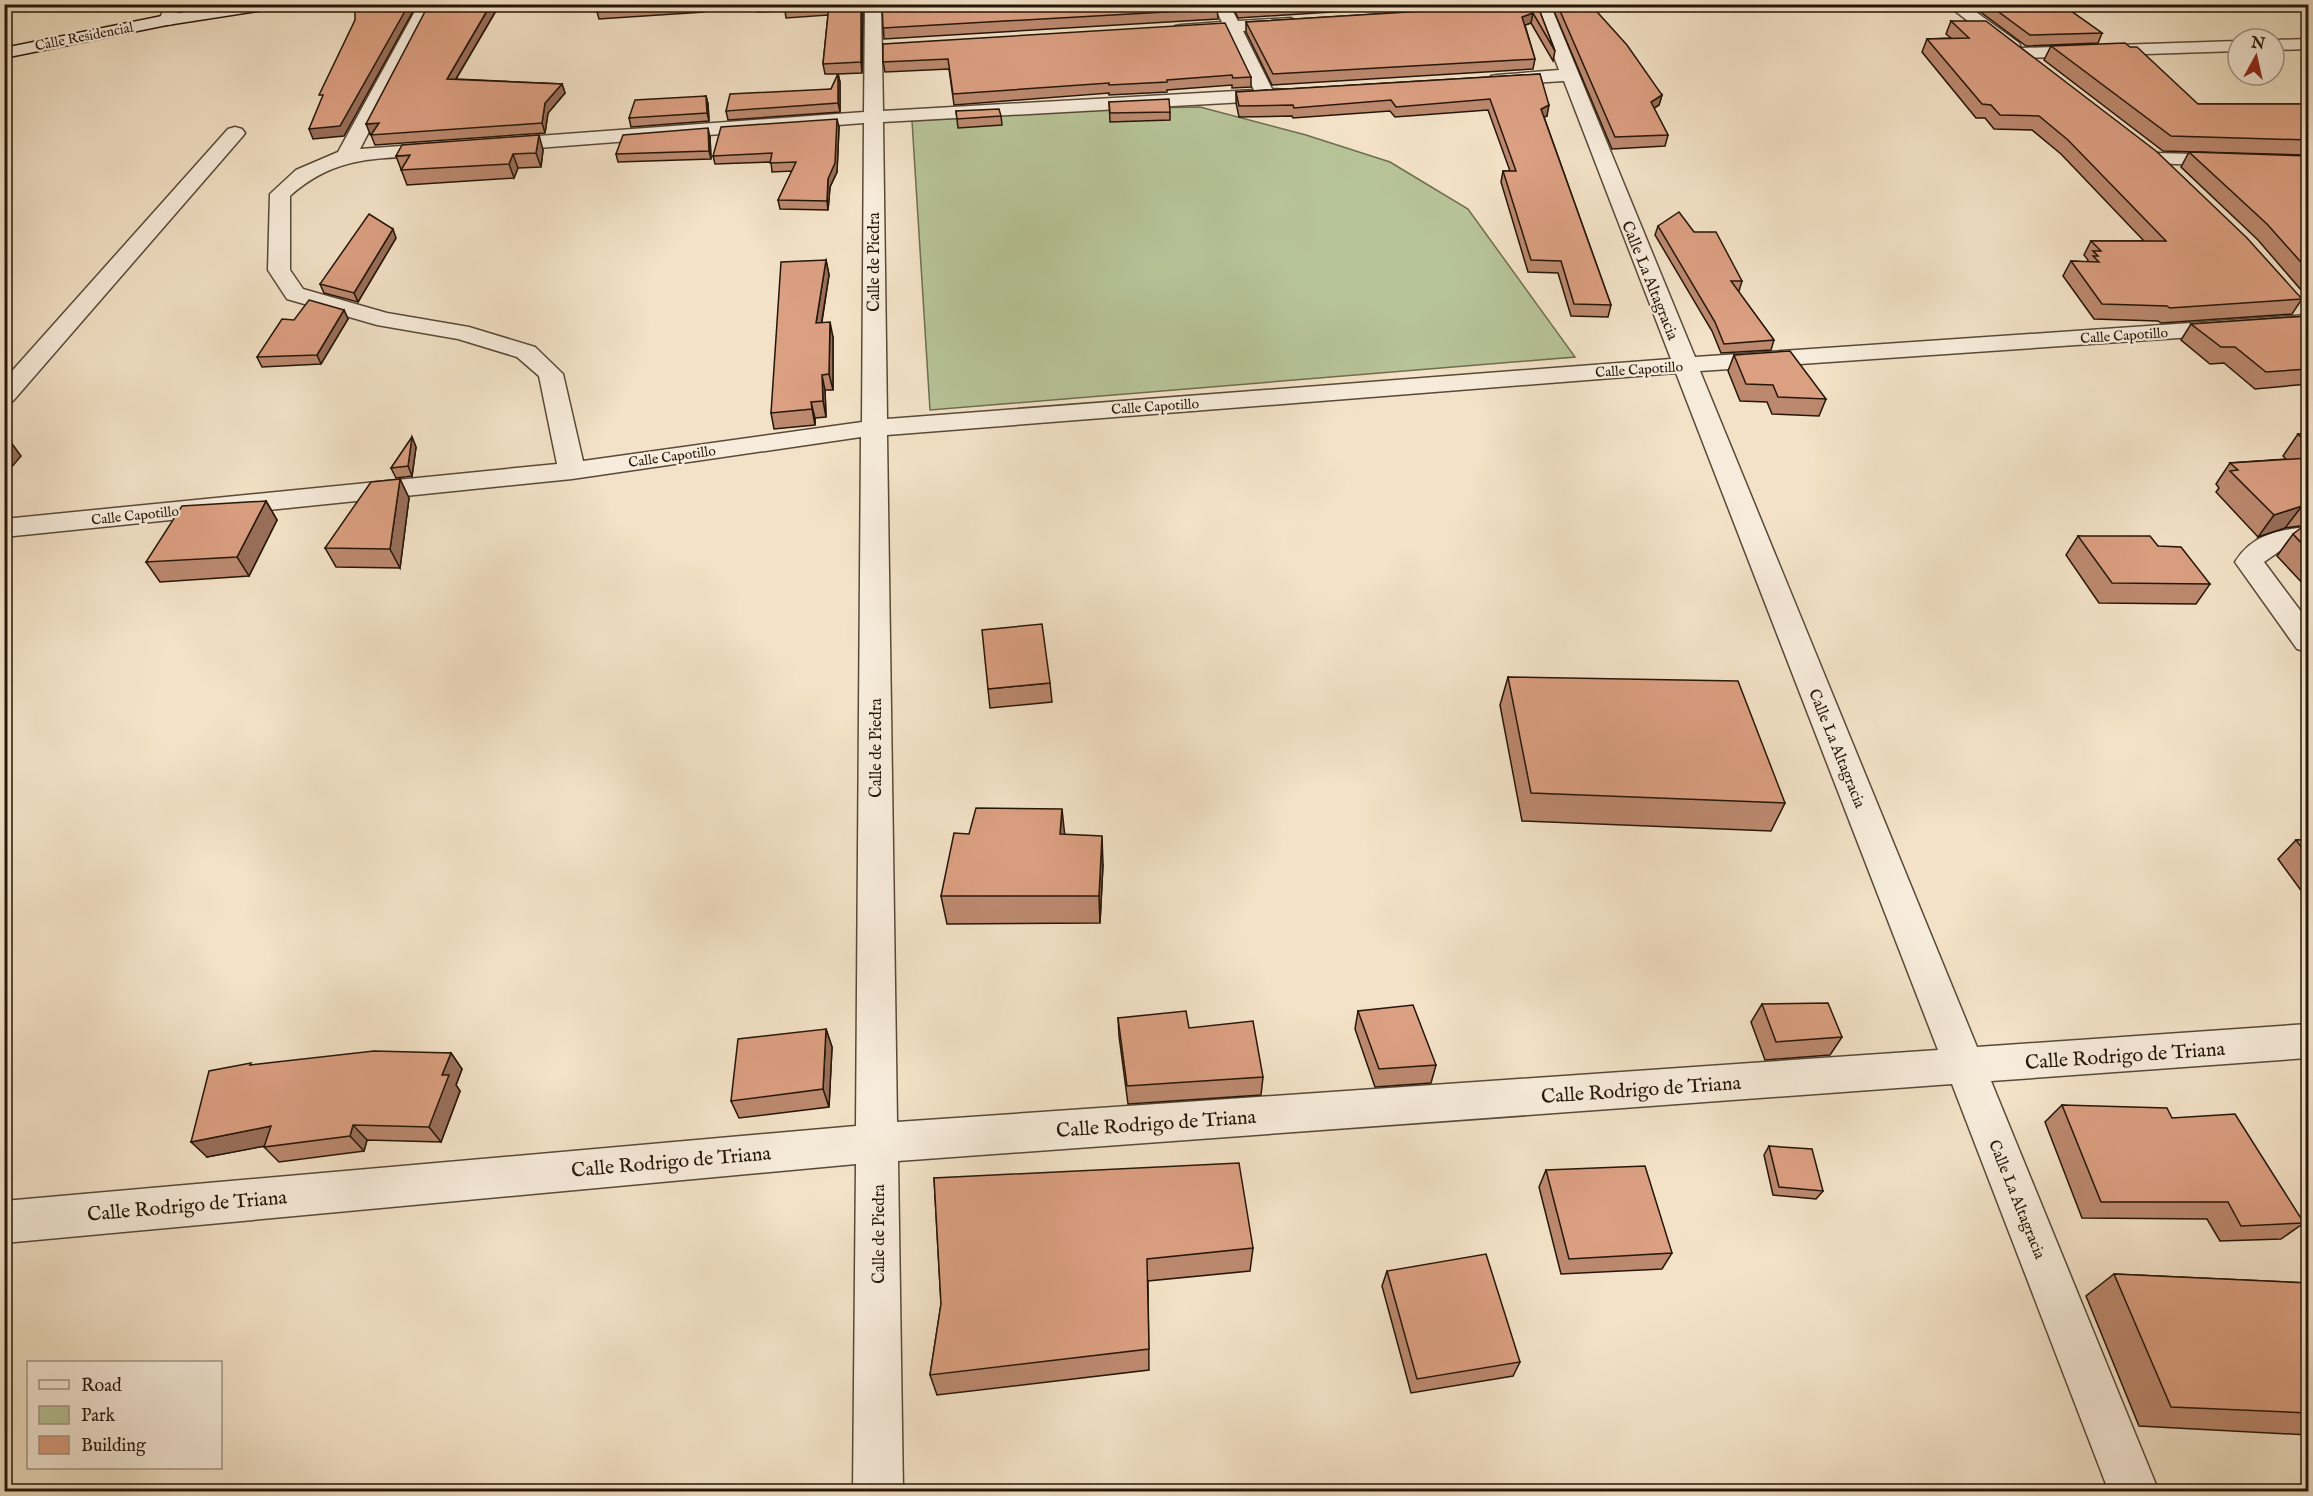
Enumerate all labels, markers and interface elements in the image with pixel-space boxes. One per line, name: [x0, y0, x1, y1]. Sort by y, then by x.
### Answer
street label: Calle Residencial: [34, 19, 135, 55]
north arrow: [2226, 27, 2286, 87]
text: N: [2249, 33, 2266, 55]
street label: Calle de Piedra: [865, 212, 885, 312]
street label: Calle La Altagracia: [1616, 218, 1682, 343]
street label: Calle Capotillo: [2080, 324, 2169, 348]
street label: Calle Capotillo: [1595, 358, 1684, 382]
street label: Calle Capotillo: [1111, 395, 1200, 419]
street label: Calle Capotillo: [627, 442, 717, 472]
street label: Calle Capotillo: [90, 502, 180, 530]
street label: Calle La Altagracia: [1803, 686, 1869, 811]
street label: Calle de Piedra: [867, 698, 887, 798]
street label: Calle Rodrigo de Triana: [2024, 1037, 2226, 1076]
street label: Calle Rodrigo de Triana: [1540, 1071, 1742, 1110]
street label: Calle Rodrigo de Triana: [1055, 1105, 1257, 1144]
street label: Calle La Altagracia: [1983, 1137, 2049, 1262]
street label: Calle Rodrigo de Triana: [570, 1141, 772, 1184]
street label: Calle de Piedra: [870, 1184, 890, 1284]
street label: Calle Rodrigo de Triana: [86, 1185, 288, 1228]
legend: [27, 1361, 222, 1469]
text: Road: [81, 1375, 122, 1398]
text: Park: [81, 1405, 116, 1428]
text: Building: [81, 1435, 146, 1458]

